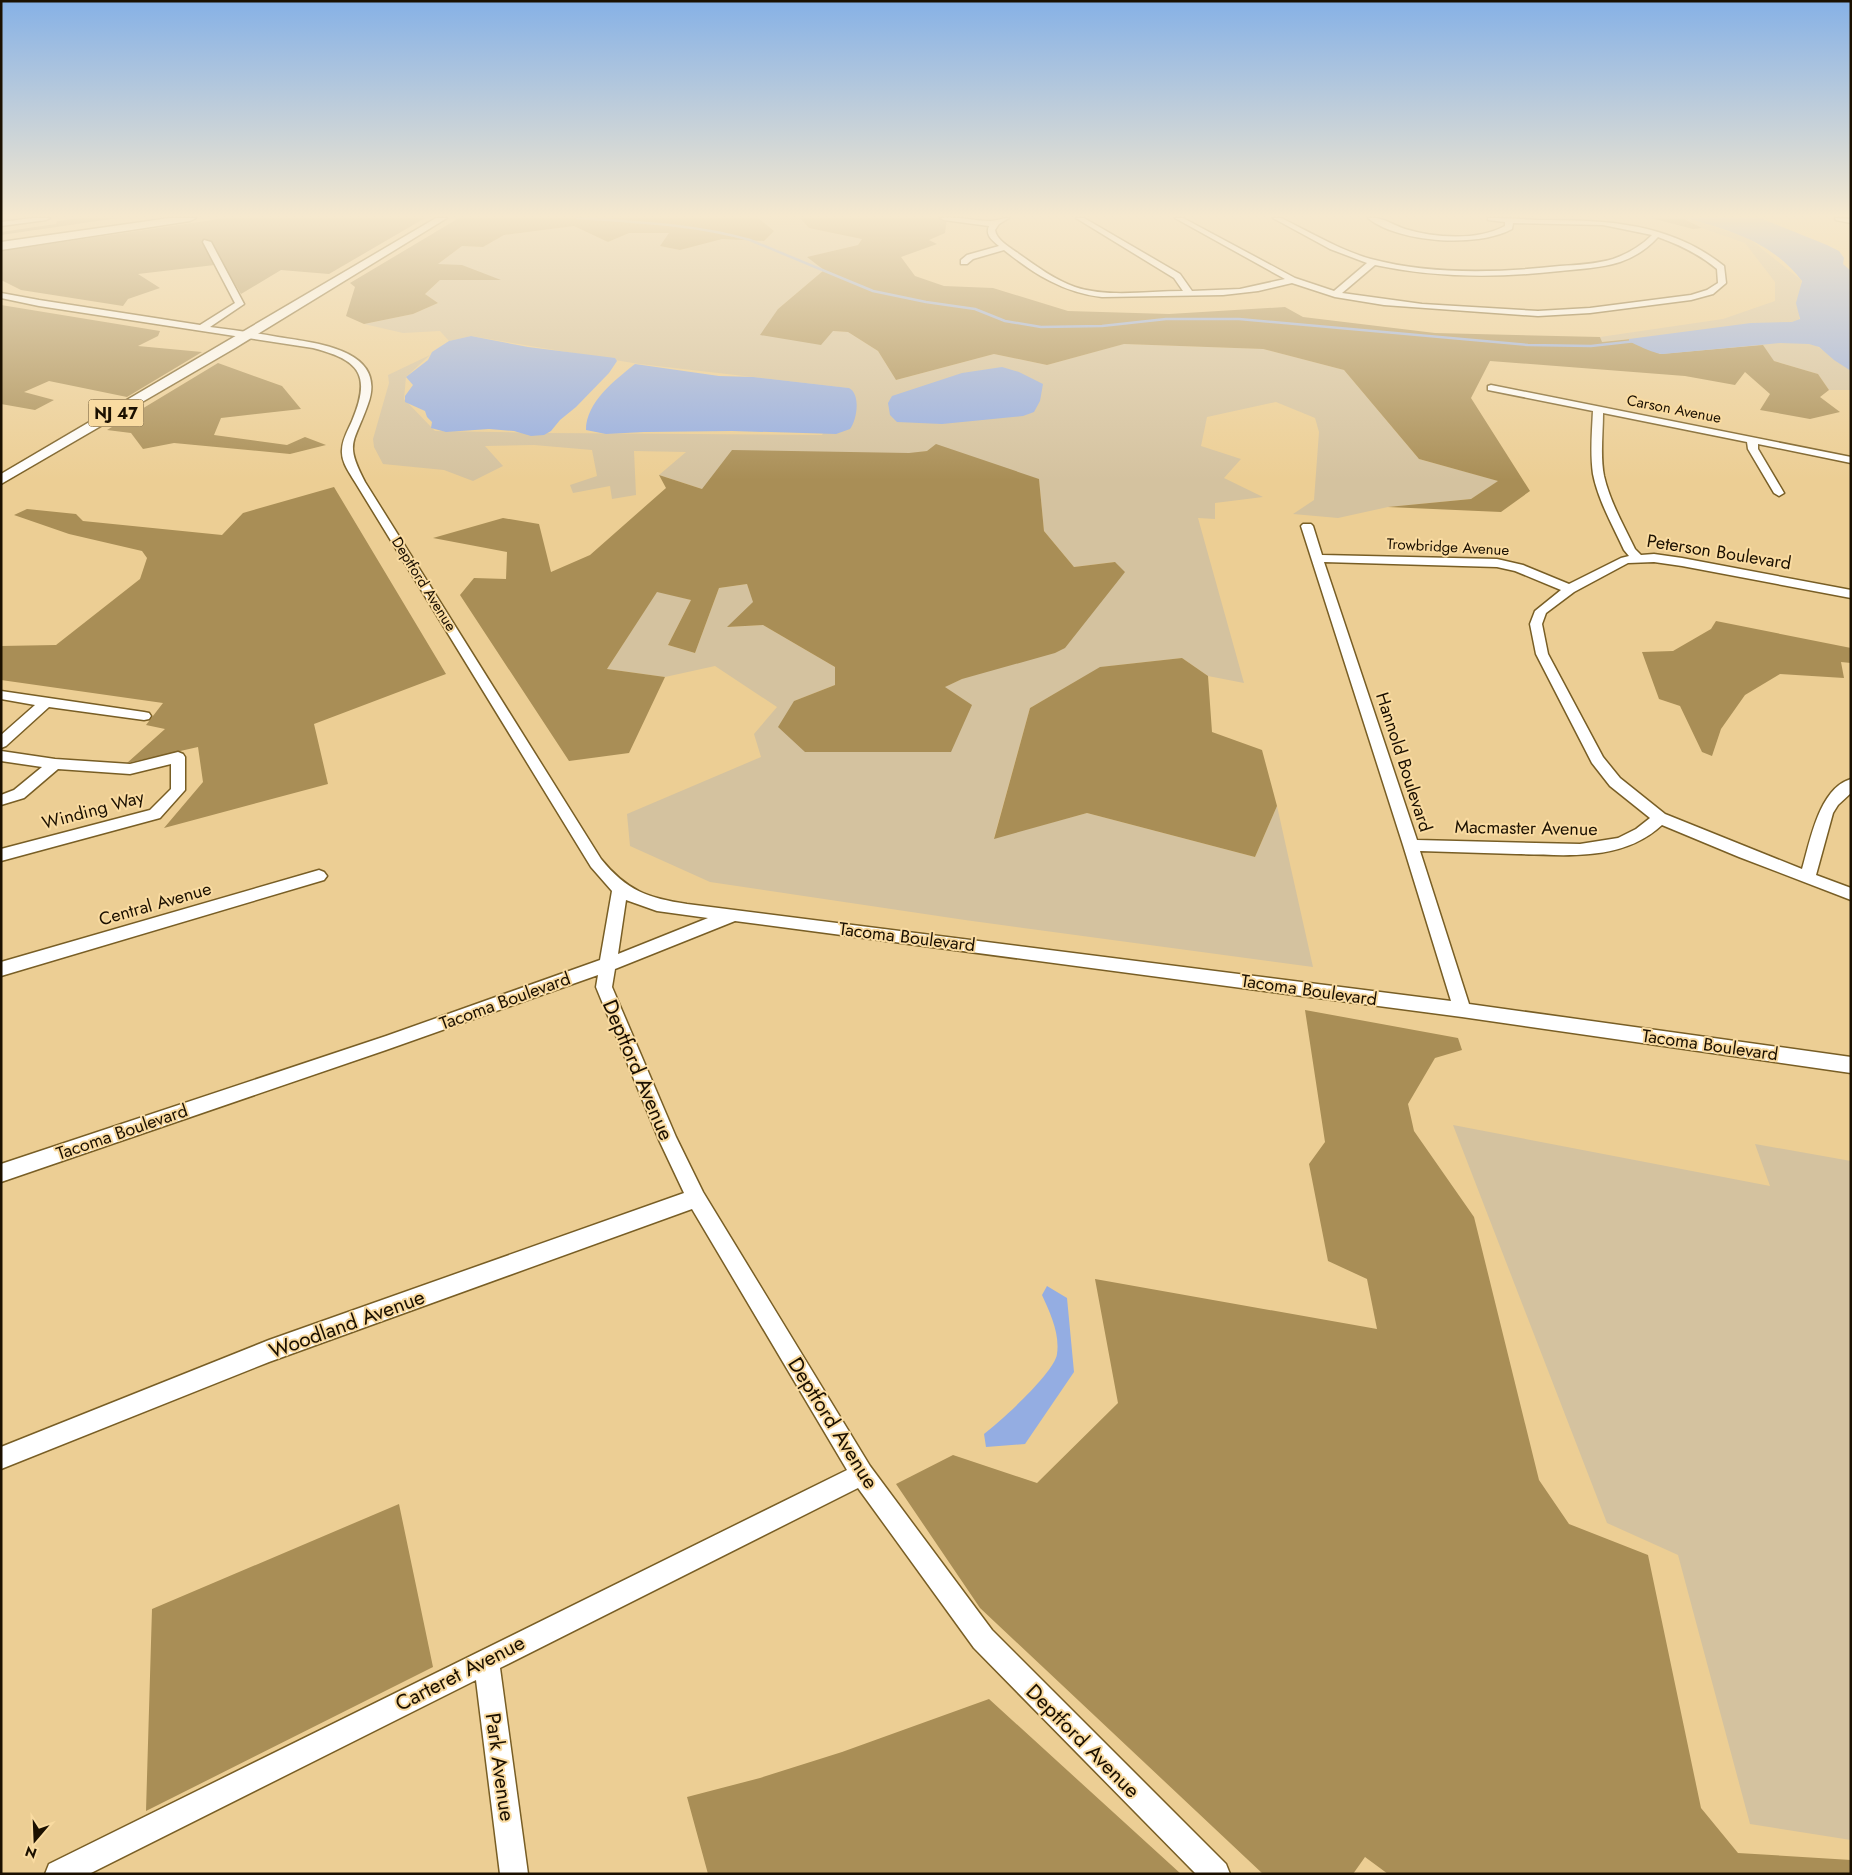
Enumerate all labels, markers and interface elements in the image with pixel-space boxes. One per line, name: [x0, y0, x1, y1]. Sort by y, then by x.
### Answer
street label: Carson Avenue: [1625, 389, 1723, 429]
road number: NJ 47: [88, 399, 144, 426]
street label: Peterson Boulevard: [1645, 528, 1793, 576]
street label: Deptford Avenue: [386, 533, 462, 636]
street label: Trowbridge Avenue: [1386, 533, 1510, 561]
street label: Hannold Boulevard: [1369, 689, 1439, 835]
street label: Winding Way: [39, 784, 147, 836]
street label: Macmaster Avenue: [1454, 814, 1598, 842]
street label: Central Avenue: [96, 876, 214, 932]
street label: Tacoma Boulevard: [837, 916, 977, 958]
street label: Tacoma Boulevard: [436, 965, 574, 1037]
street label: Tacoma Boulevard: [1239, 968, 1379, 1012]
street label: Deptford Avenue: [595, 995, 681, 1145]
street label: Tacoma Boulevard: [1640, 1023, 1780, 1067]
street label: Tacoma Boulevard: [53, 1097, 191, 1167]
street label: Woodland Avenue: [265, 1282, 429, 1366]
street label: Deptford Avenue: [780, 1351, 886, 1495]
street label: Carteret Avenue: [390, 1627, 530, 1719]
street label: Deptford Avenue: [1019, 1677, 1147, 1805]
street label: Park Avenue: [478, 1711, 522, 1823]
north arrow: [10, 1815, 60, 1865]
text: N: [22, 1841, 39, 1864]

